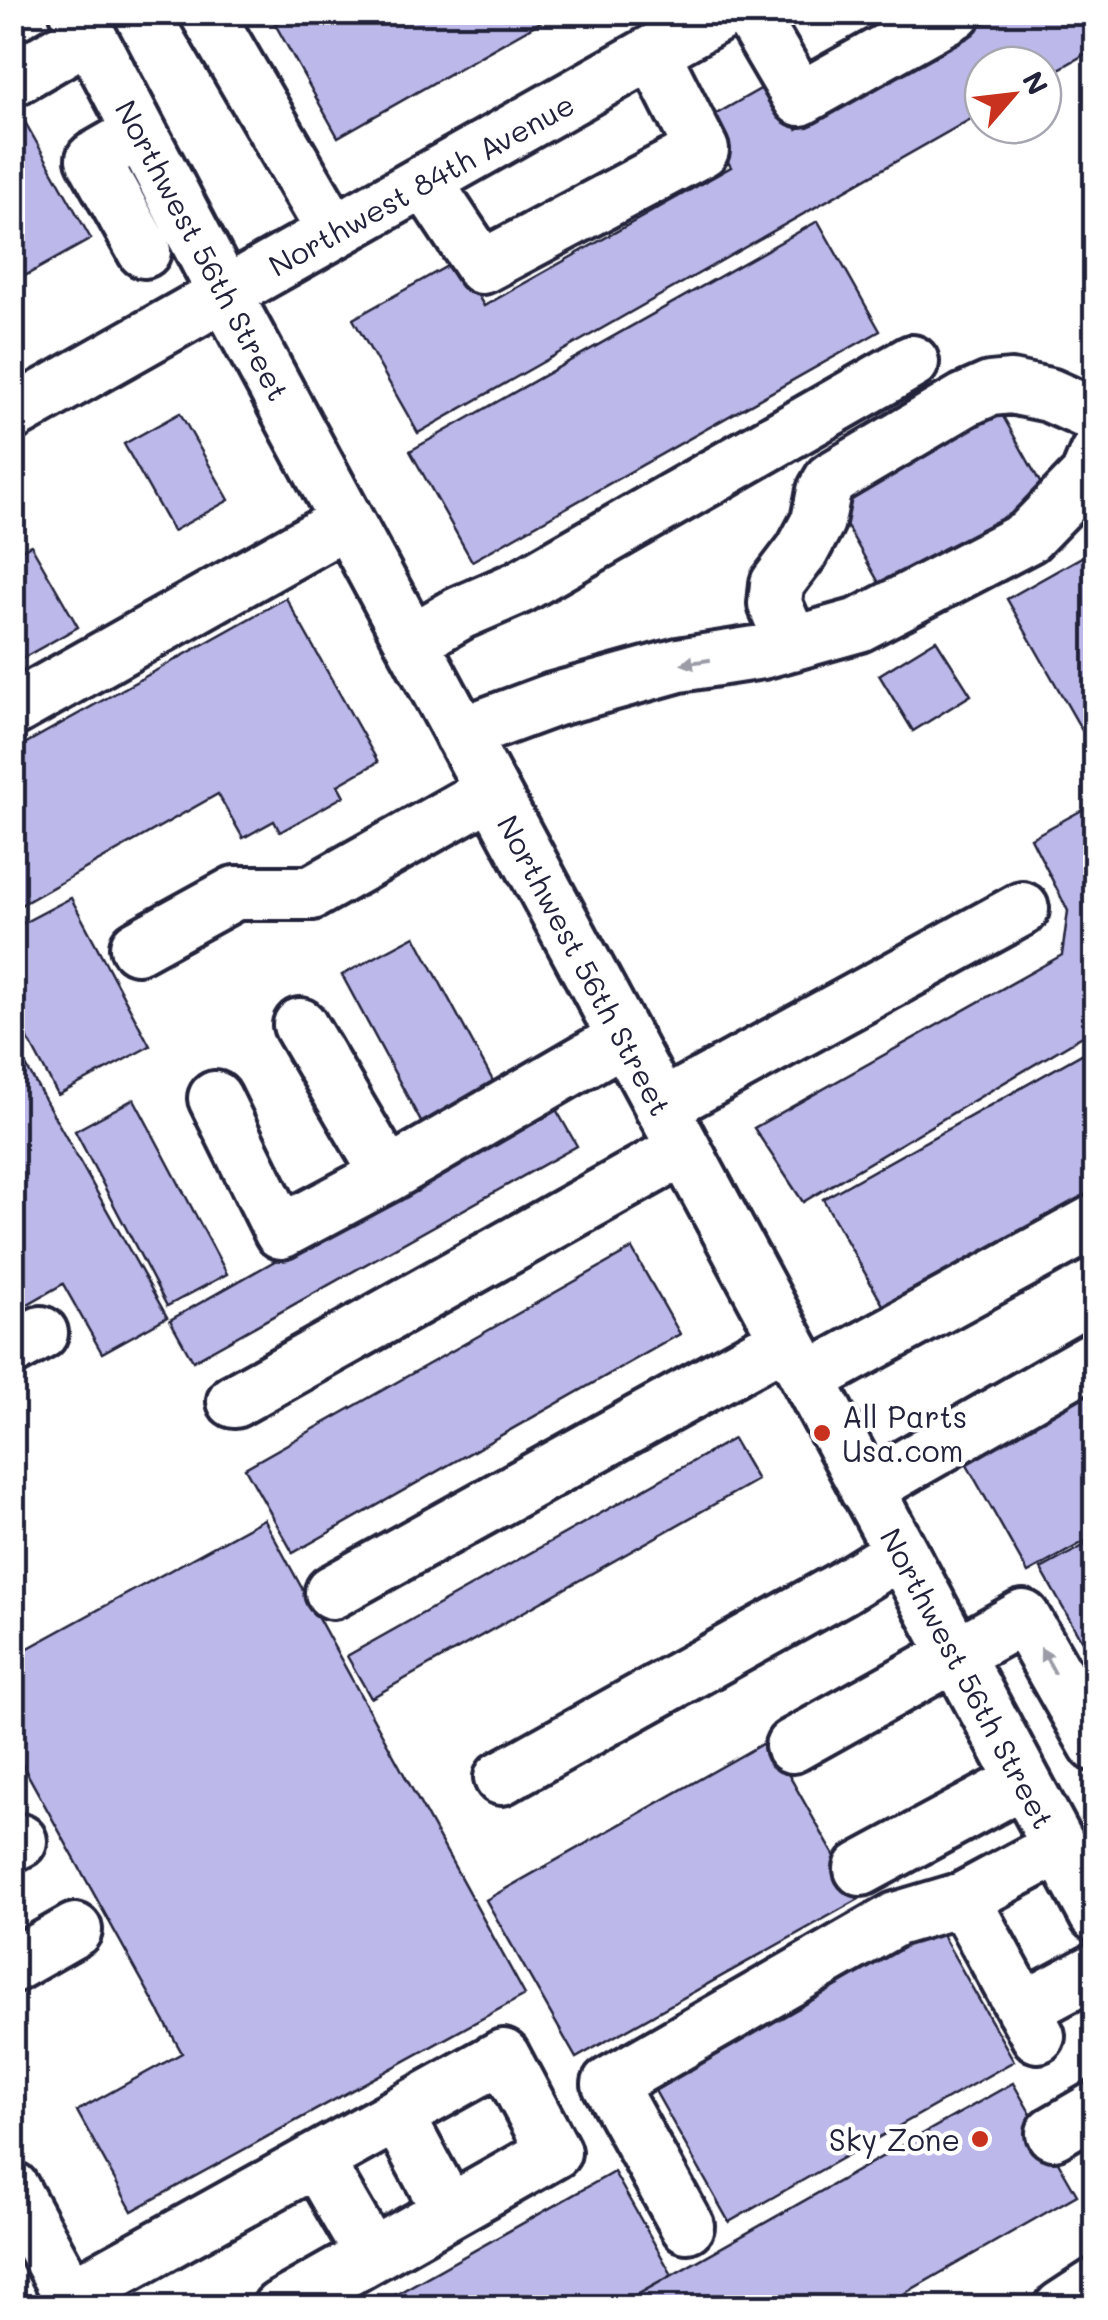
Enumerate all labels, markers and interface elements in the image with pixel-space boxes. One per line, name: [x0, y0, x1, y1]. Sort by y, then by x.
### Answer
north arrow: [963, 45, 1063, 145]
text: N: [1015, 65, 1057, 101]
street label: Northwest 84th Avenue: [261, 83, 581, 285]
street label: Northwest 56th Street: [107, 93, 299, 407]
one-way arrow: [680, 655, 711, 671]
street label: Northwest 56th Street: [489, 808, 681, 1122]
place label: All Parts Usa.com: [842, 1396, 967, 1470]
marker: All Parts Usa.com: [811, 1422, 833, 1444]
street label: Northwest 56th Street: [872, 1521, 1064, 1835]
one-way arrow: [1039, 1646, 1056, 1675]
place label: Sky Zone: [829, 2119, 960, 2159]
marker: Sky Zone: [969, 2128, 991, 2150]

